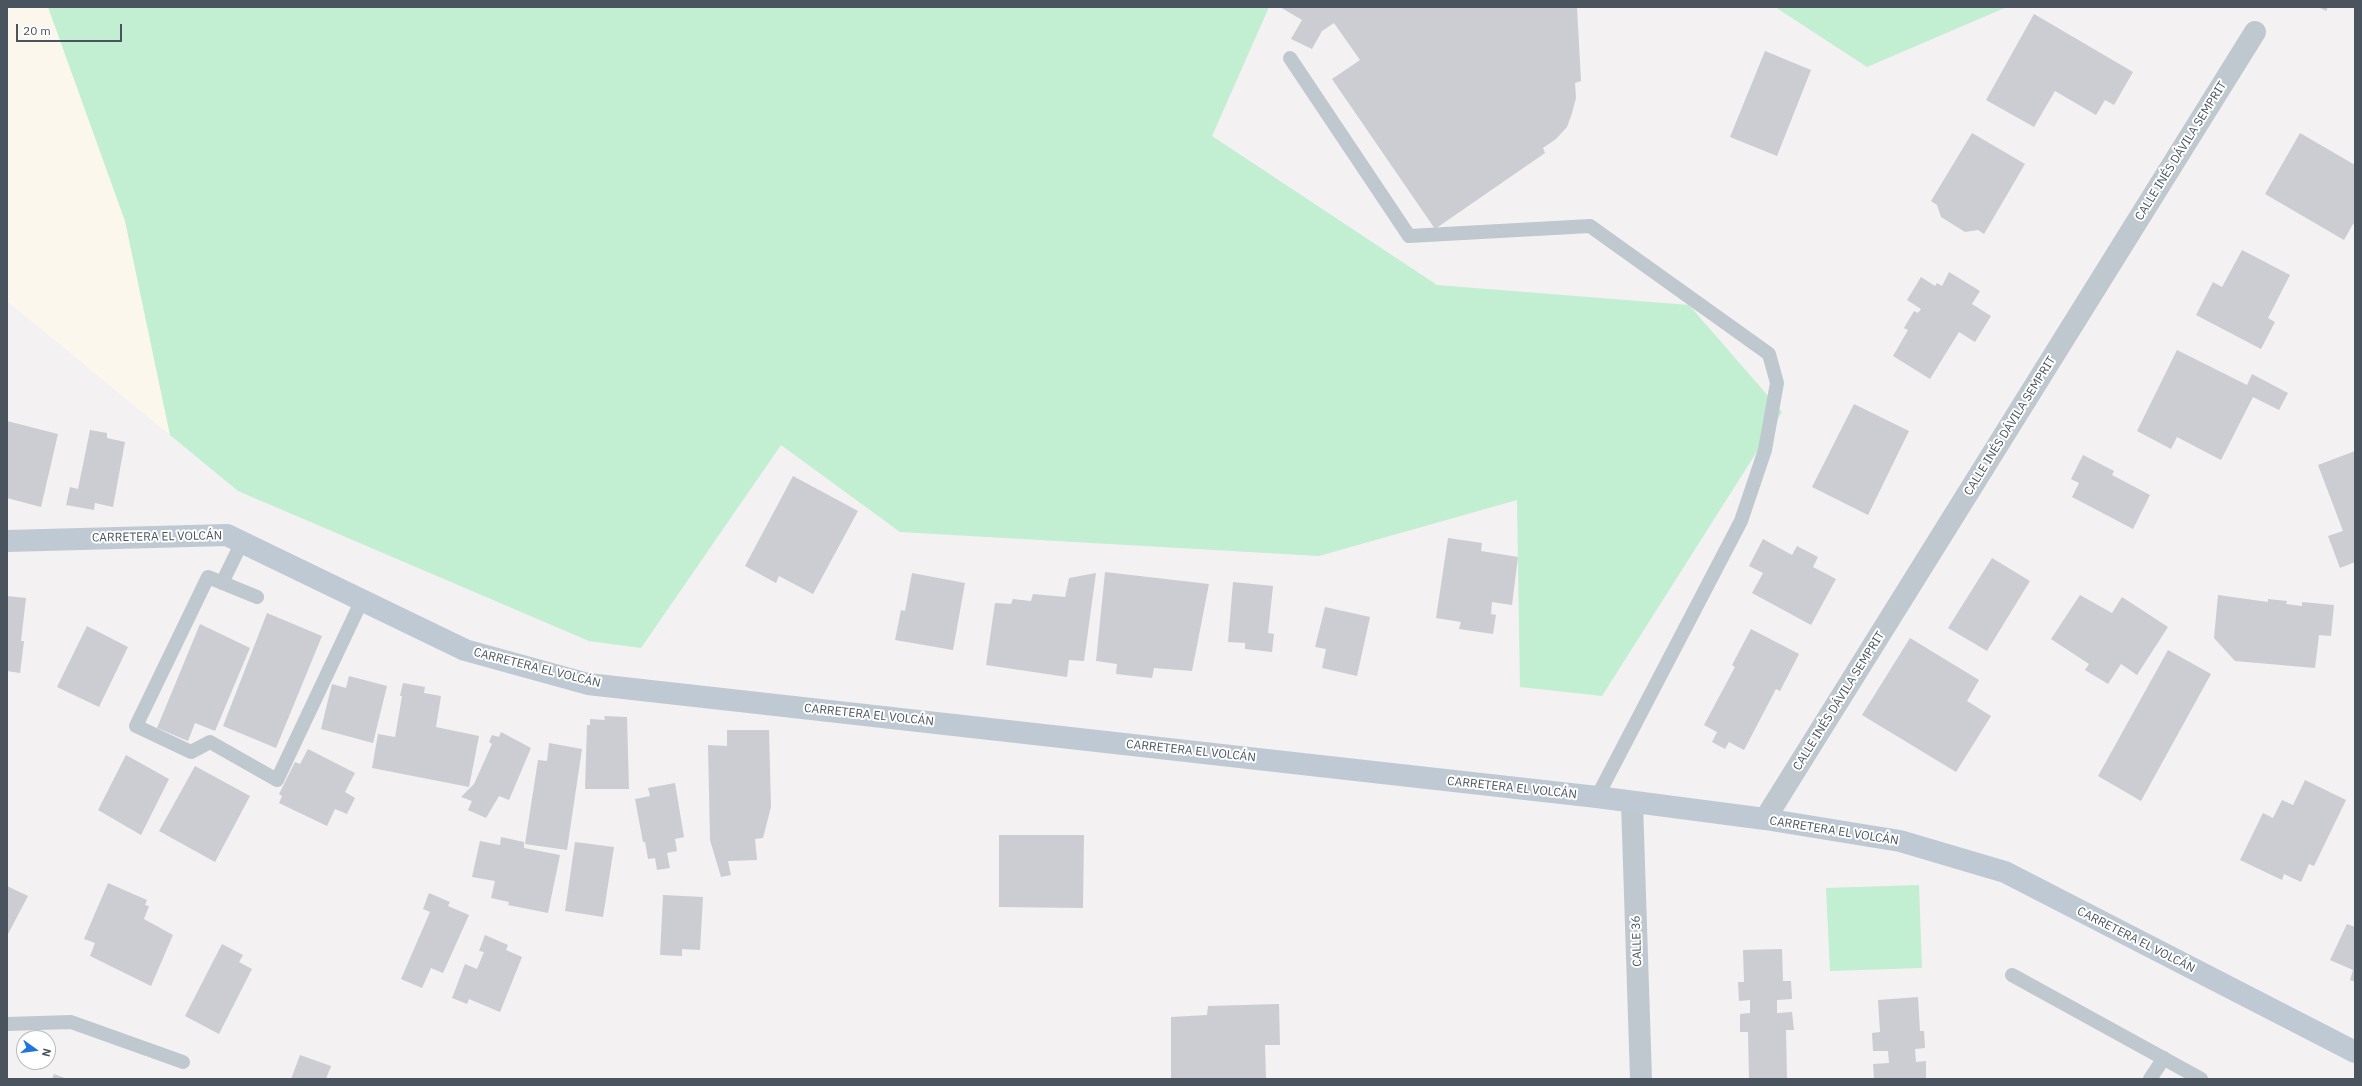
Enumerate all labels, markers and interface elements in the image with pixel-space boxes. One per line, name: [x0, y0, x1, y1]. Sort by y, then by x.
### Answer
scale bar: [18, 16, 124, 42]
text: 20 m: [23, 23, 51, 38]
street label: CALLE INÉS DÁVILA SEMPRIT: [2132, 79, 2230, 223]
street label: CALLE INÉS DÁVILA SEMPRIT: [1961, 354, 2059, 498]
street label: CARRETERA EL VOLCÁN: [92, 529, 222, 545]
street label: CALLE INÉS DÁVILA SEMPRIT: [1790, 629, 1888, 773]
street label: CARRETERA EL VOLCÁN: [472, 645, 602, 691]
street label: CARRETERA EL VOLCÁN: [803, 701, 935, 729]
street label: CARRETERA EL VOLCÁN: [1125, 737, 1257, 765]
street label: CARRETERA EL VOLCÁN: [1446, 774, 1578, 802]
street label: CARRETERA EL VOLCÁN: [1769, 814, 1899, 848]
street label: CARRETERA EL VOLCÁN: [2075, 904, 2197, 976]
street label: CALLE 36: [1629, 915, 1645, 967]
north arrow: [16, 1030, 56, 1070]
text: N: [39, 1047, 54, 1058]

